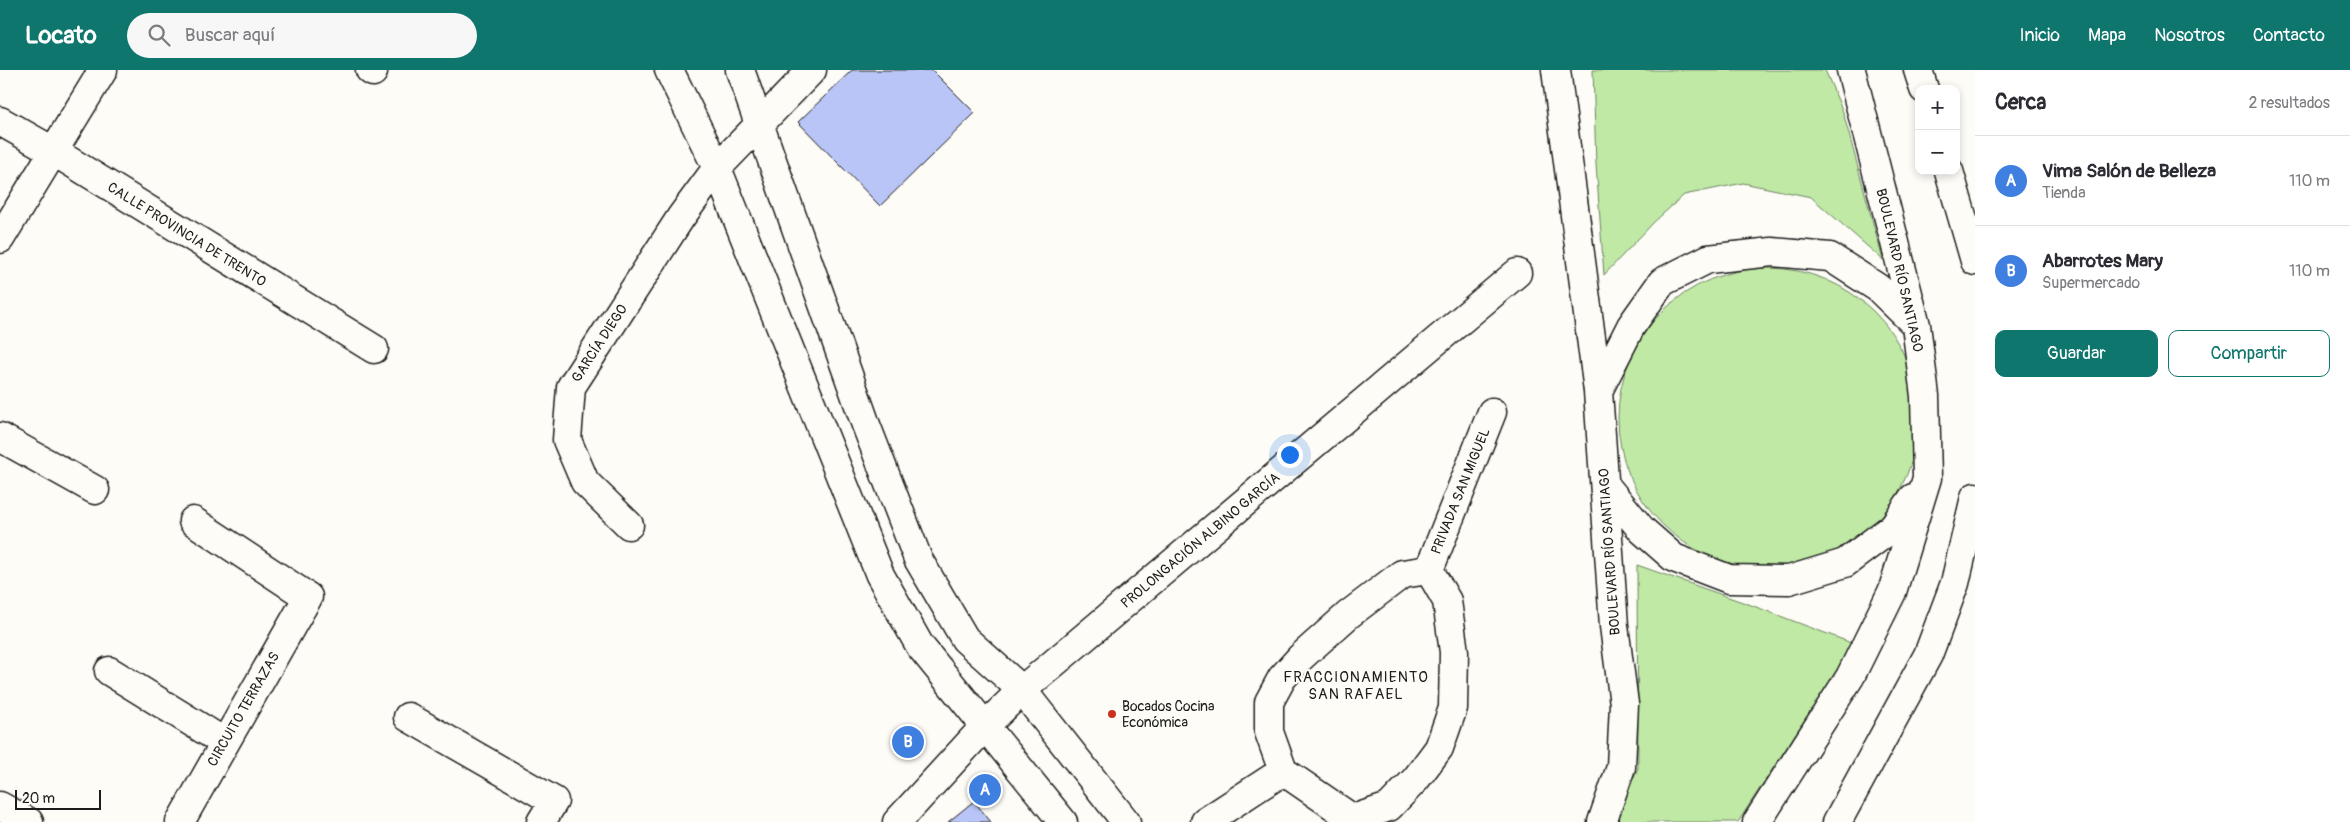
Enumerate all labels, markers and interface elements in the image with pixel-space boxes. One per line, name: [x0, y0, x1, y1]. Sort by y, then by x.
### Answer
search box: [127, 13, 477, 58]
text: Locato: [25, 21, 97, 50]
icon: search: [145, 21, 173, 49]
text: Buscar aquí: [185, 23, 275, 47]
text: Inicio: [2019, 24, 2060, 47]
text: Mapa: [2088, 24, 2126, 47]
text: Nosotros: [2154, 24, 2225, 47]
text: Contacto: [2253, 24, 2325, 47]
map controls: [1915, 85, 1960, 175]
button: +: [1915, 85, 1960, 130]
text: Cerca: [1995, 89, 2046, 116]
text: 2 resultados: [2248, 93, 2330, 113]
button: −: [1915, 130, 1960, 175]
text: Vima Salón de Belleza: [2042, 159, 2216, 183]
text: A: [2006, 171, 2016, 191]
text: 110 m: [2289, 171, 2330, 191]
street label: CALLE PROVINCIA DE TRENTO: [104, 179, 269, 290]
text: Tienda: [2042, 183, 2086, 203]
street label: BOULEVARD RÍO SANTIAGO: [1872, 186, 1928, 354]
text: Abarrotes Mary: [2042, 249, 2163, 273]
text: B: [2006, 261, 2016, 281]
text: 110 m: [2289, 261, 2330, 281]
text: Supermercado: [2042, 273, 2140, 293]
street label: GARCÍA DIEGO: [567, 301, 631, 385]
button: Guardar: [1995, 330, 2158, 377]
button: Compartir: [2168, 330, 2330, 377]
street label: PRIVADA SAN MIGUEL: [1427, 426, 1494, 557]
your location: [1277, 442, 1303, 468]
street label: PROLONGACIÓN ALBINO GARCÍA: [1117, 468, 1283, 612]
street label: BOULEVARD RÍO SANTIAGO: [1594, 468, 1624, 636]
street label: CIRCUITO TERRAZAS: [204, 649, 283, 770]
district label: FRACCIONAMIENTO SAN RAFAEL: [1283, 668, 1429, 704]
place label: Bocados Cocina Económica: [1122, 698, 1215, 731]
marker: Bocados Cocina Económica: [1106, 708, 1118, 720]
pin: B: [892, 723, 924, 761]
pin: A: [969, 771, 1001, 809]
scale bar: [15, 787, 101, 810]
text: 20 m: [22, 790, 55, 807]

